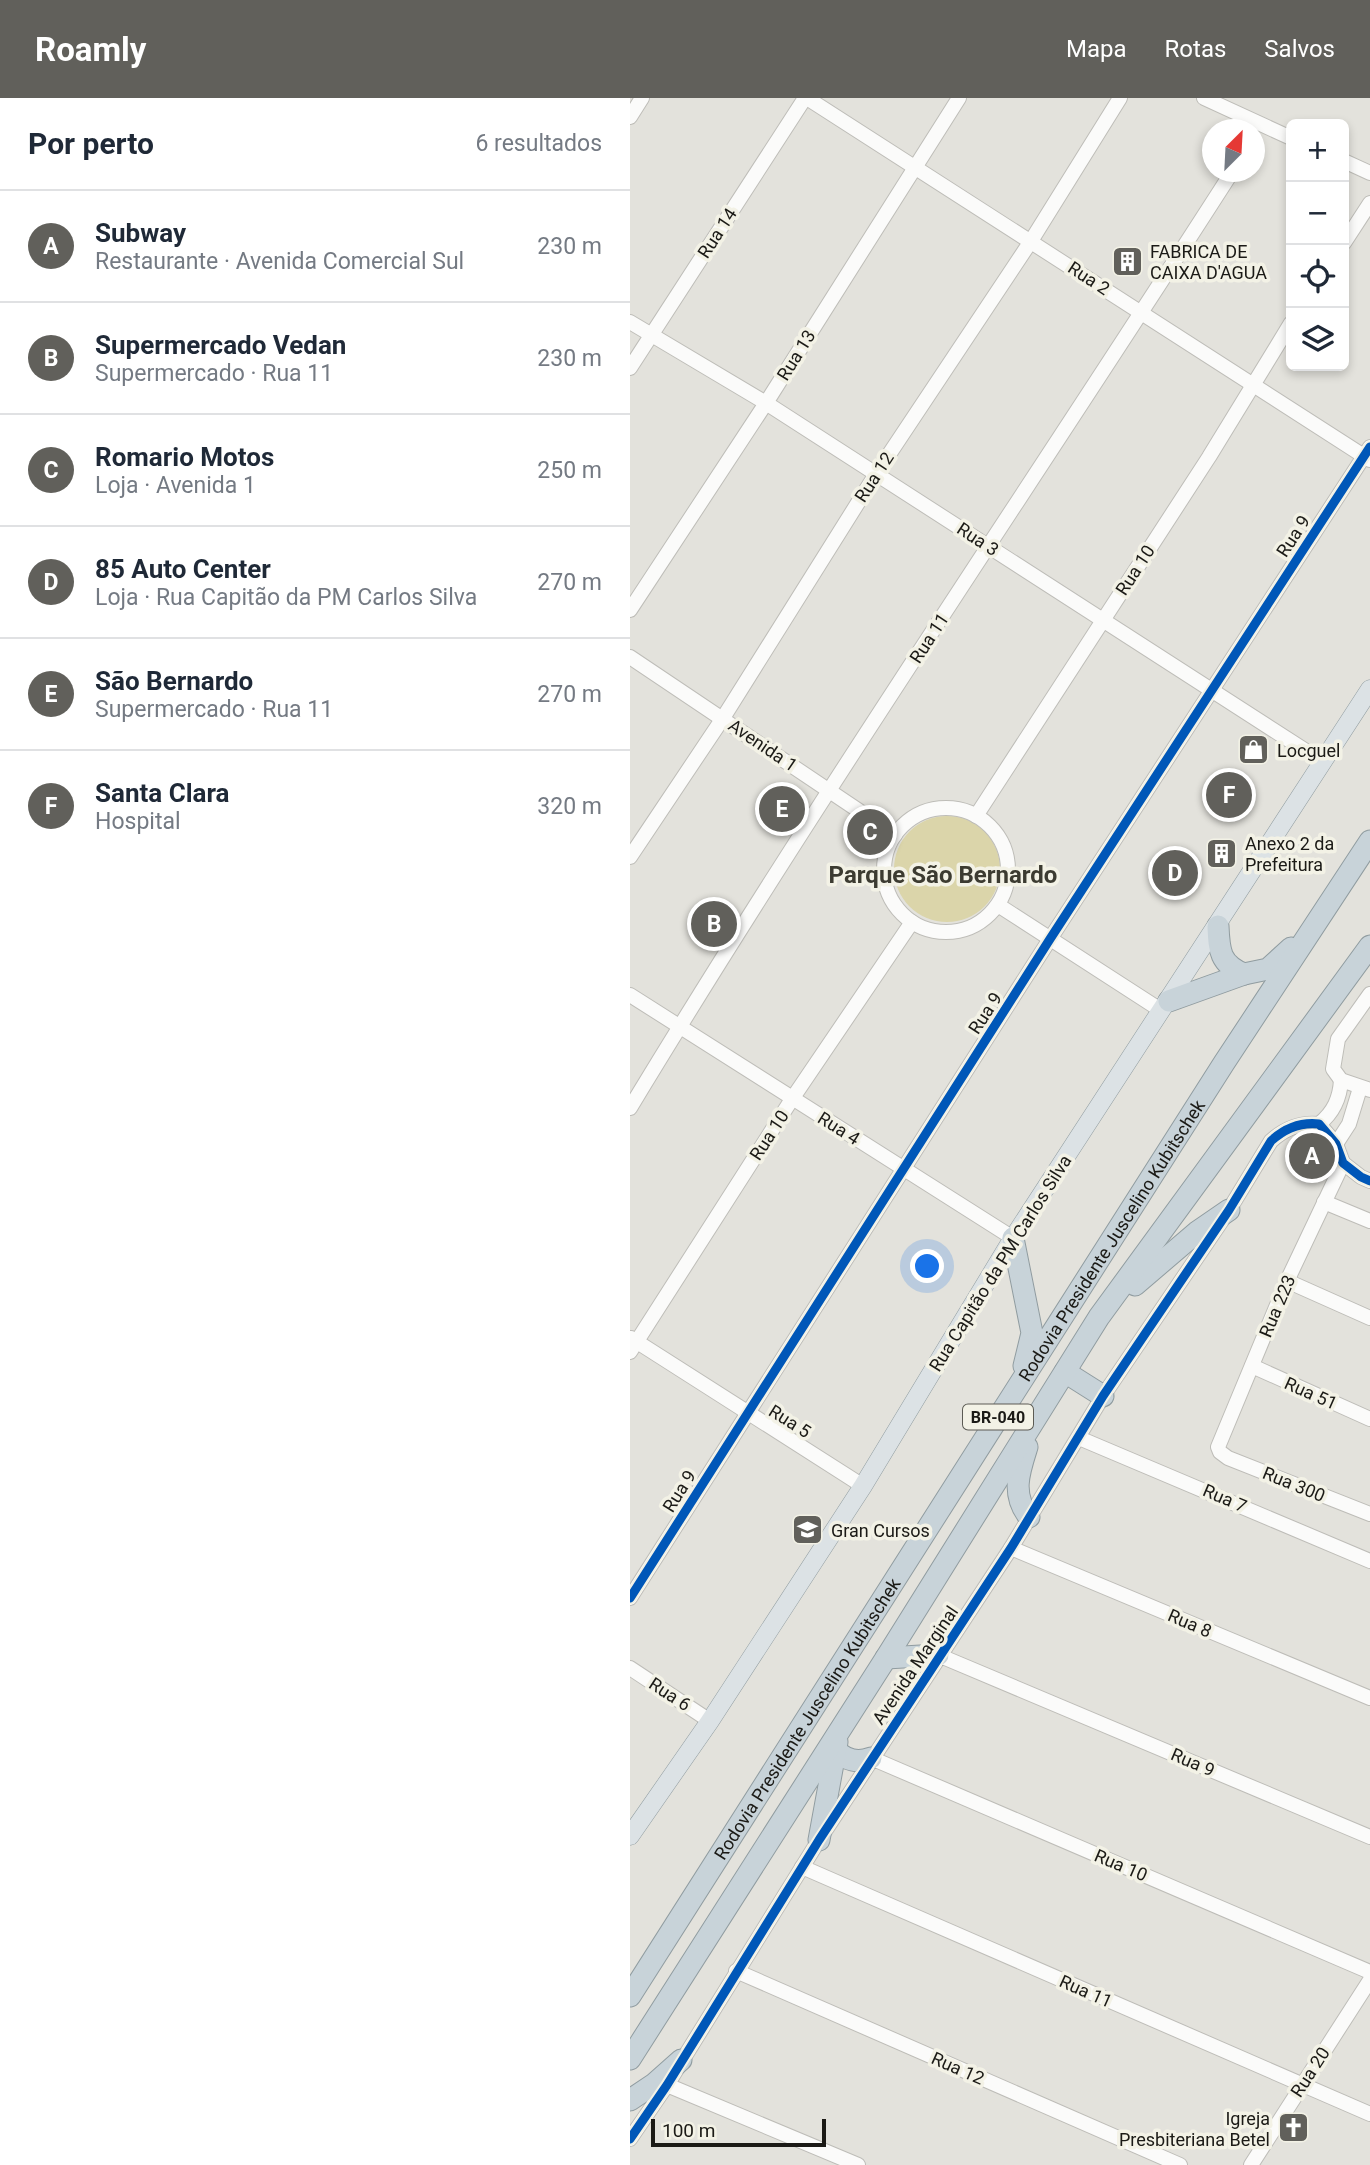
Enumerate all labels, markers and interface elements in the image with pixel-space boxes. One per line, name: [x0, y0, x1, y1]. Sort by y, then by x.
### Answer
text: Roamly: [35, 30, 146, 69]
text: Mapa: [1066, 35, 1127, 63]
text: Rotas: [1165, 35, 1226, 63]
text: Salvos: [1264, 35, 1335, 63]
north arrow: [1202, 119, 1265, 182]
map controls: [1286, 119, 1349, 371]
button: +: [1286, 119, 1349, 182]
text: Por perto: [28, 126, 154, 161]
text: 6 resultados: [475, 130, 602, 157]
button: −: [1286, 182, 1349, 245]
street label: Rua 14: [693, 204, 741, 262]
text: Subway: [95, 218, 186, 248]
text: A: [43, 233, 59, 260]
text: 230 m: [537, 233, 602, 260]
place label: FABRICA DE CAIXA D'AGUA: [1150, 241, 1267, 283]
building icon: FABRICA DE CAIXA D'AGUA: [1110, 244, 1144, 278]
button: locate: [1286, 245, 1349, 308]
text: Restaurante · Avenida Comercial Sul: [95, 248, 464, 275]
street label: Rua 2: [1064, 257, 1114, 299]
button: layers: [1286, 308, 1349, 371]
street label: Rua 13: [772, 326, 820, 384]
text: Supermercado Vedan: [95, 330, 346, 360]
text: B: [44, 345, 58, 372]
text: 230 m: [537, 345, 602, 372]
text: Supermercado · Rua 11: [95, 360, 333, 387]
text: Romario Motos: [95, 442, 274, 472]
street label: Rua 12: [850, 448, 898, 506]
text: C: [43, 457, 59, 484]
text: 250 m: [537, 457, 602, 484]
text: Loja · Avenida 1: [95, 472, 256, 499]
street label: Rua 9: [1272, 511, 1314, 561]
street label: Rua 3: [953, 518, 1003, 560]
street label: Rua 10: [1111, 541, 1159, 599]
text: 85 Auto Center: [95, 554, 271, 584]
text: D: [44, 569, 58, 596]
text: 270 m: [537, 569, 602, 596]
text: Loja · Rua Capitão da PM Carlos Silva: [95, 584, 477, 611]
street label: Rua 11: [905, 609, 953, 667]
text: São Bernardo: [95, 666, 253, 696]
text: E: [45, 681, 57, 708]
text: 270 m: [537, 681, 602, 708]
text: Supermercado · Rua 11: [95, 696, 333, 723]
street label: Avenida 1: [725, 714, 801, 776]
shop icon: Locguel: [1237, 733, 1271, 767]
place label: Locguel: [1277, 740, 1340, 761]
pin: F: [1206, 769, 1252, 821]
text: Santa Clara: [95, 778, 230, 808]
pin: E: [759, 783, 805, 835]
text: F: [45, 793, 57, 820]
text: 320 m: [537, 793, 602, 820]
pin: C: [847, 806, 893, 858]
text: Hospital: [95, 808, 181, 835]
place label: Anexo 2 da Prefeitura: [1245, 833, 1334, 875]
building icon: Anexo 2 da Prefeitura: [1205, 836, 1239, 870]
pin: D: [1152, 847, 1198, 899]
district label: Parque São Bernardo: [829, 861, 1057, 889]
pin: B: [691, 898, 737, 950]
street label: Rua 9: [964, 988, 1006, 1038]
street label: Rodovia Presidente Juscelino Kubitschek: [1014, 1095, 1209, 1385]
street label: Rua 10: [745, 1106, 793, 1164]
street label: Rua 4: [814, 1107, 864, 1149]
pin: A: [1289, 1130, 1335, 1182]
street label: Rua Capitão da PM Carlos Silva: [924, 1151, 1076, 1375]
your location: [910, 1249, 944, 1283]
street label: Rua 223: [1255, 1272, 1299, 1340]
street label: Rua 51: [1281, 1372, 1341, 1414]
street label: Rua 5: [765, 1400, 815, 1442]
road number: BR-040: [963, 1404, 1033, 1429]
street label: Rua 300: [1260, 1462, 1328, 1506]
street label: Rua 9: [658, 1466, 700, 1516]
street label: Rua 7: [1200, 1479, 1250, 1517]
school or university icon: Gran Cursos: [791, 1513, 825, 1547]
place label: Gran Cursos: [831, 1520, 930, 1541]
street label: Rodovia Presidente Juscelino Kubitschek: [709, 1573, 904, 1863]
street label: Avenida Marginal: [868, 1602, 962, 1728]
street label: Rua 8: [1165, 1604, 1215, 1642]
street label: Rua 6: [645, 1673, 695, 1715]
street label: Rua 9: [1168, 1743, 1218, 1781]
street label: Rua 10: [1091, 1844, 1151, 1886]
street label: Rua 11: [1056, 1970, 1116, 2012]
street label: Rua 20: [1286, 2043, 1334, 2101]
street label: Rua 12: [928, 2047, 988, 2089]
place label: Igreja Presbiteriana Betel: [1119, 2108, 1270, 2150]
church icon: Igreja Presbiteriana Betel: [1276, 2111, 1310, 2145]
scale bar: [651, 2116, 826, 2148]
text: 100 m: [662, 2119, 715, 2142]

